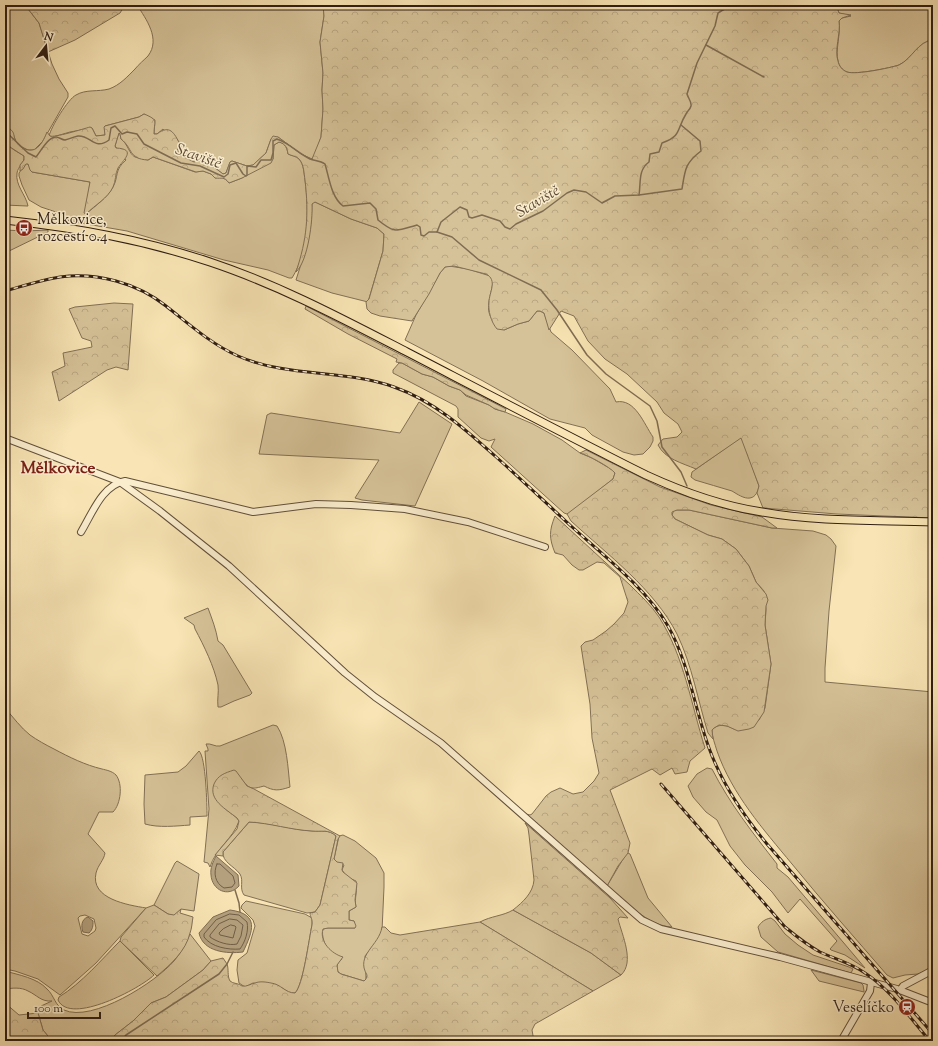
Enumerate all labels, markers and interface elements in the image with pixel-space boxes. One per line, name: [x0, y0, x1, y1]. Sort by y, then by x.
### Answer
north arrow: [26, 26, 66, 66]
text: N: [41, 28, 55, 46]
water label: Staviště: [172, 139, 225, 176]
water label: Staviště: [512, 180, 565, 224]
place label: Mělkovice, rozcestí 0.4: [37, 210, 108, 248]
bus stop icon: Mělkovice, rozcestí 0.4: [14, 218, 34, 238]
district label: Mělkovice: [20, 457, 96, 481]
scale bar: [28, 994, 100, 1020]
station icon: Veselíčko: [897, 997, 917, 1017]
place label: Veselíčko: [832, 998, 894, 1019]
text: 100 m: [34, 1000, 63, 1018]

